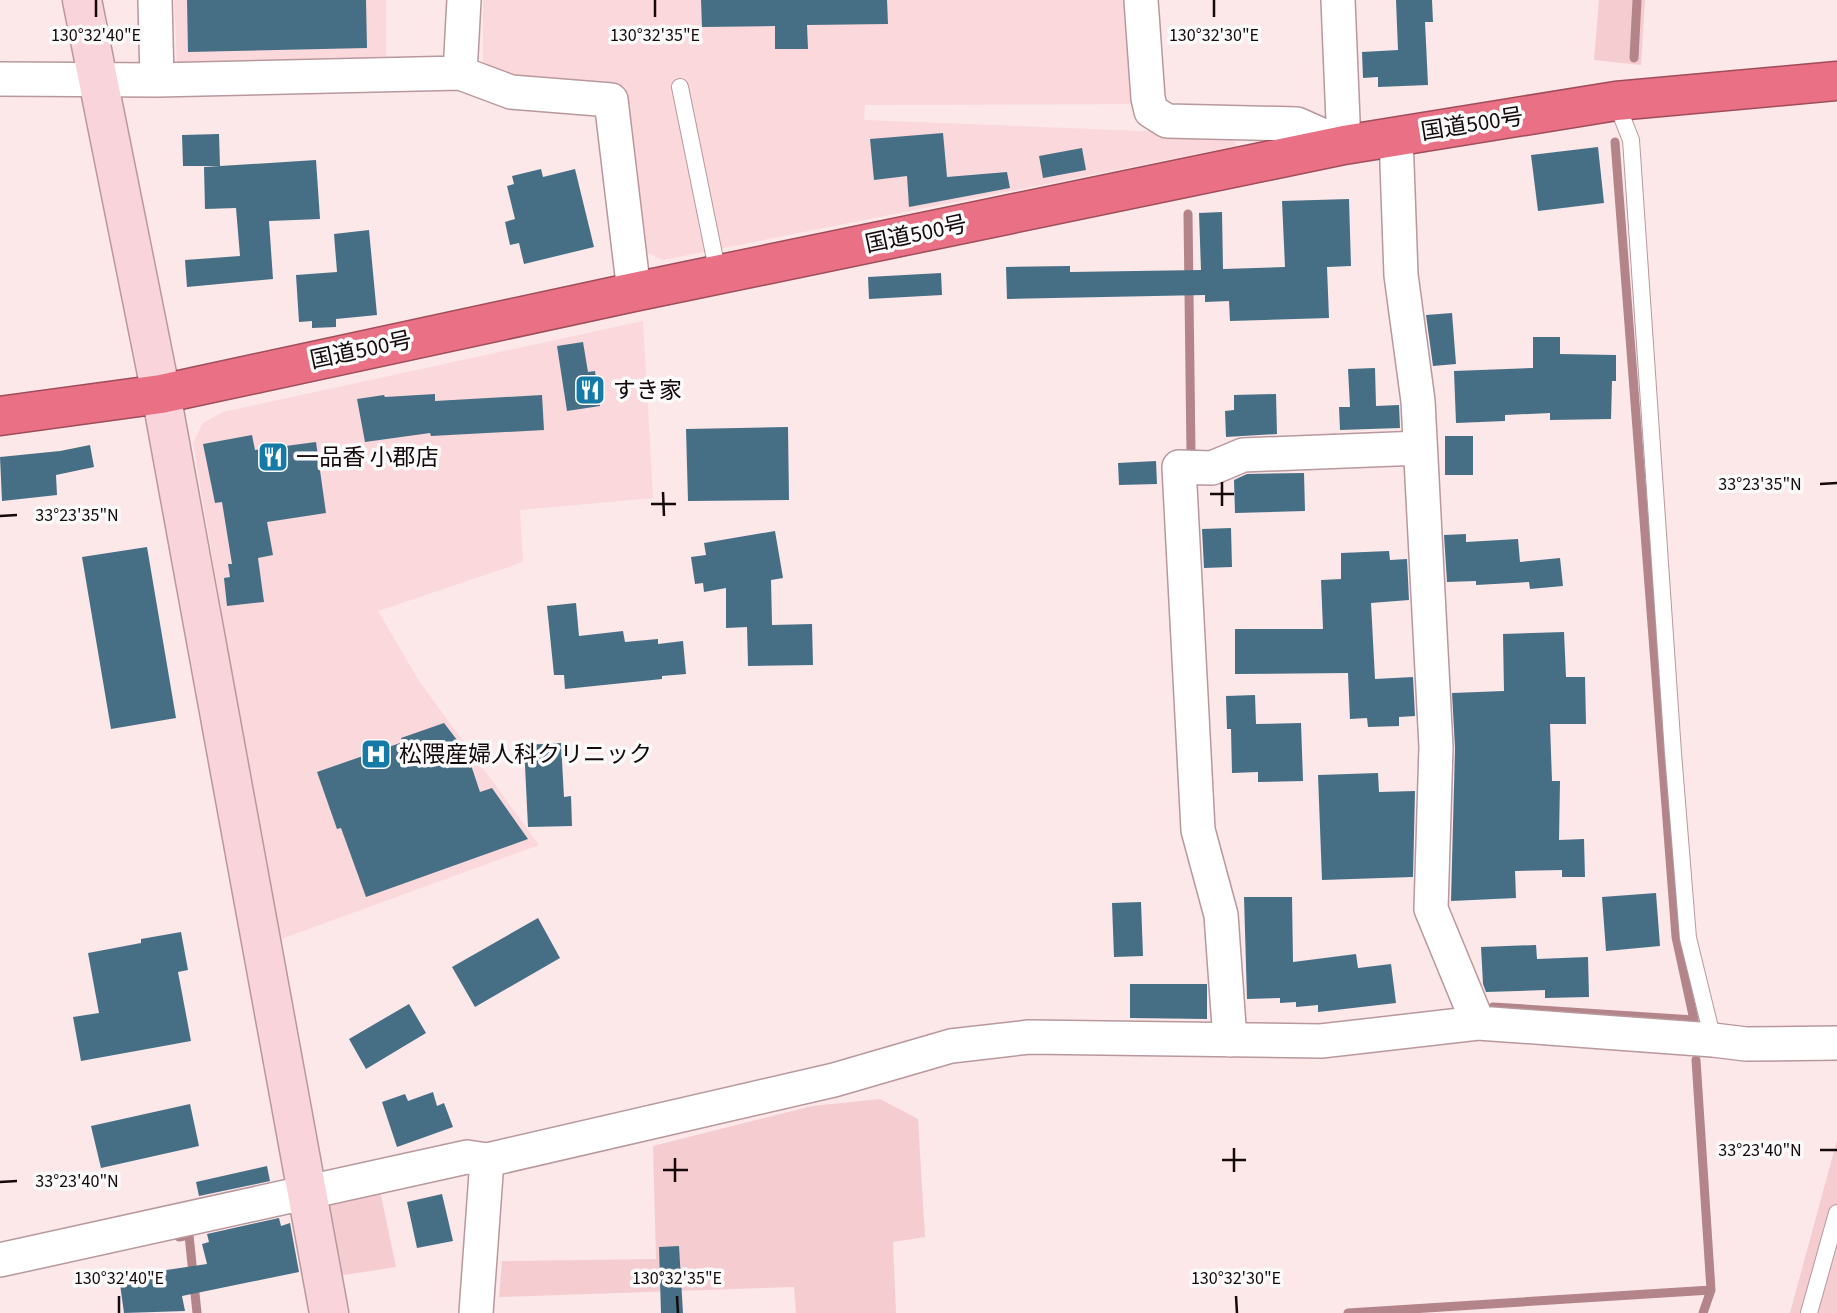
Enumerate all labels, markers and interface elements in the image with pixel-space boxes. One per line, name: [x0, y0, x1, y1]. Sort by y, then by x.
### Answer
text: 130°32'40"E: [51, 23, 141, 48]
text: 130°32'35"E: [610, 23, 700, 48]
text: 130°32'30"E: [1169, 23, 1259, 48]
street label: 国道500号: [1418, 100, 1526, 148]
street label: 国道500号: [862, 207, 970, 261]
street label: 国道500号: [307, 323, 415, 377]
restaurant icon: すき家: [573, 373, 607, 407]
place label: すき家: [613, 374, 682, 407]
restaurant icon: 一品香 小郡店: [256, 440, 290, 474]
place label: 一品香 小郡店: [296, 441, 439, 474]
text: 33°23'35"N: [1718, 472, 1802, 497]
text: 33°23'35"N: [35, 503, 119, 528]
hospital icon: 松隈産婦人科クリニック: [359, 737, 393, 771]
place label: 松隈産婦人科クリニック: [399, 738, 652, 771]
text: 33°23'40"N: [1718, 1138, 1802, 1163]
text: 33°23'40"N: [35, 1169, 119, 1194]
text: 130°32'40"E: [74, 1266, 164, 1291]
text: 130°32'35"E: [632, 1266, 722, 1291]
text: 130°32'30"E: [1191, 1266, 1281, 1291]

